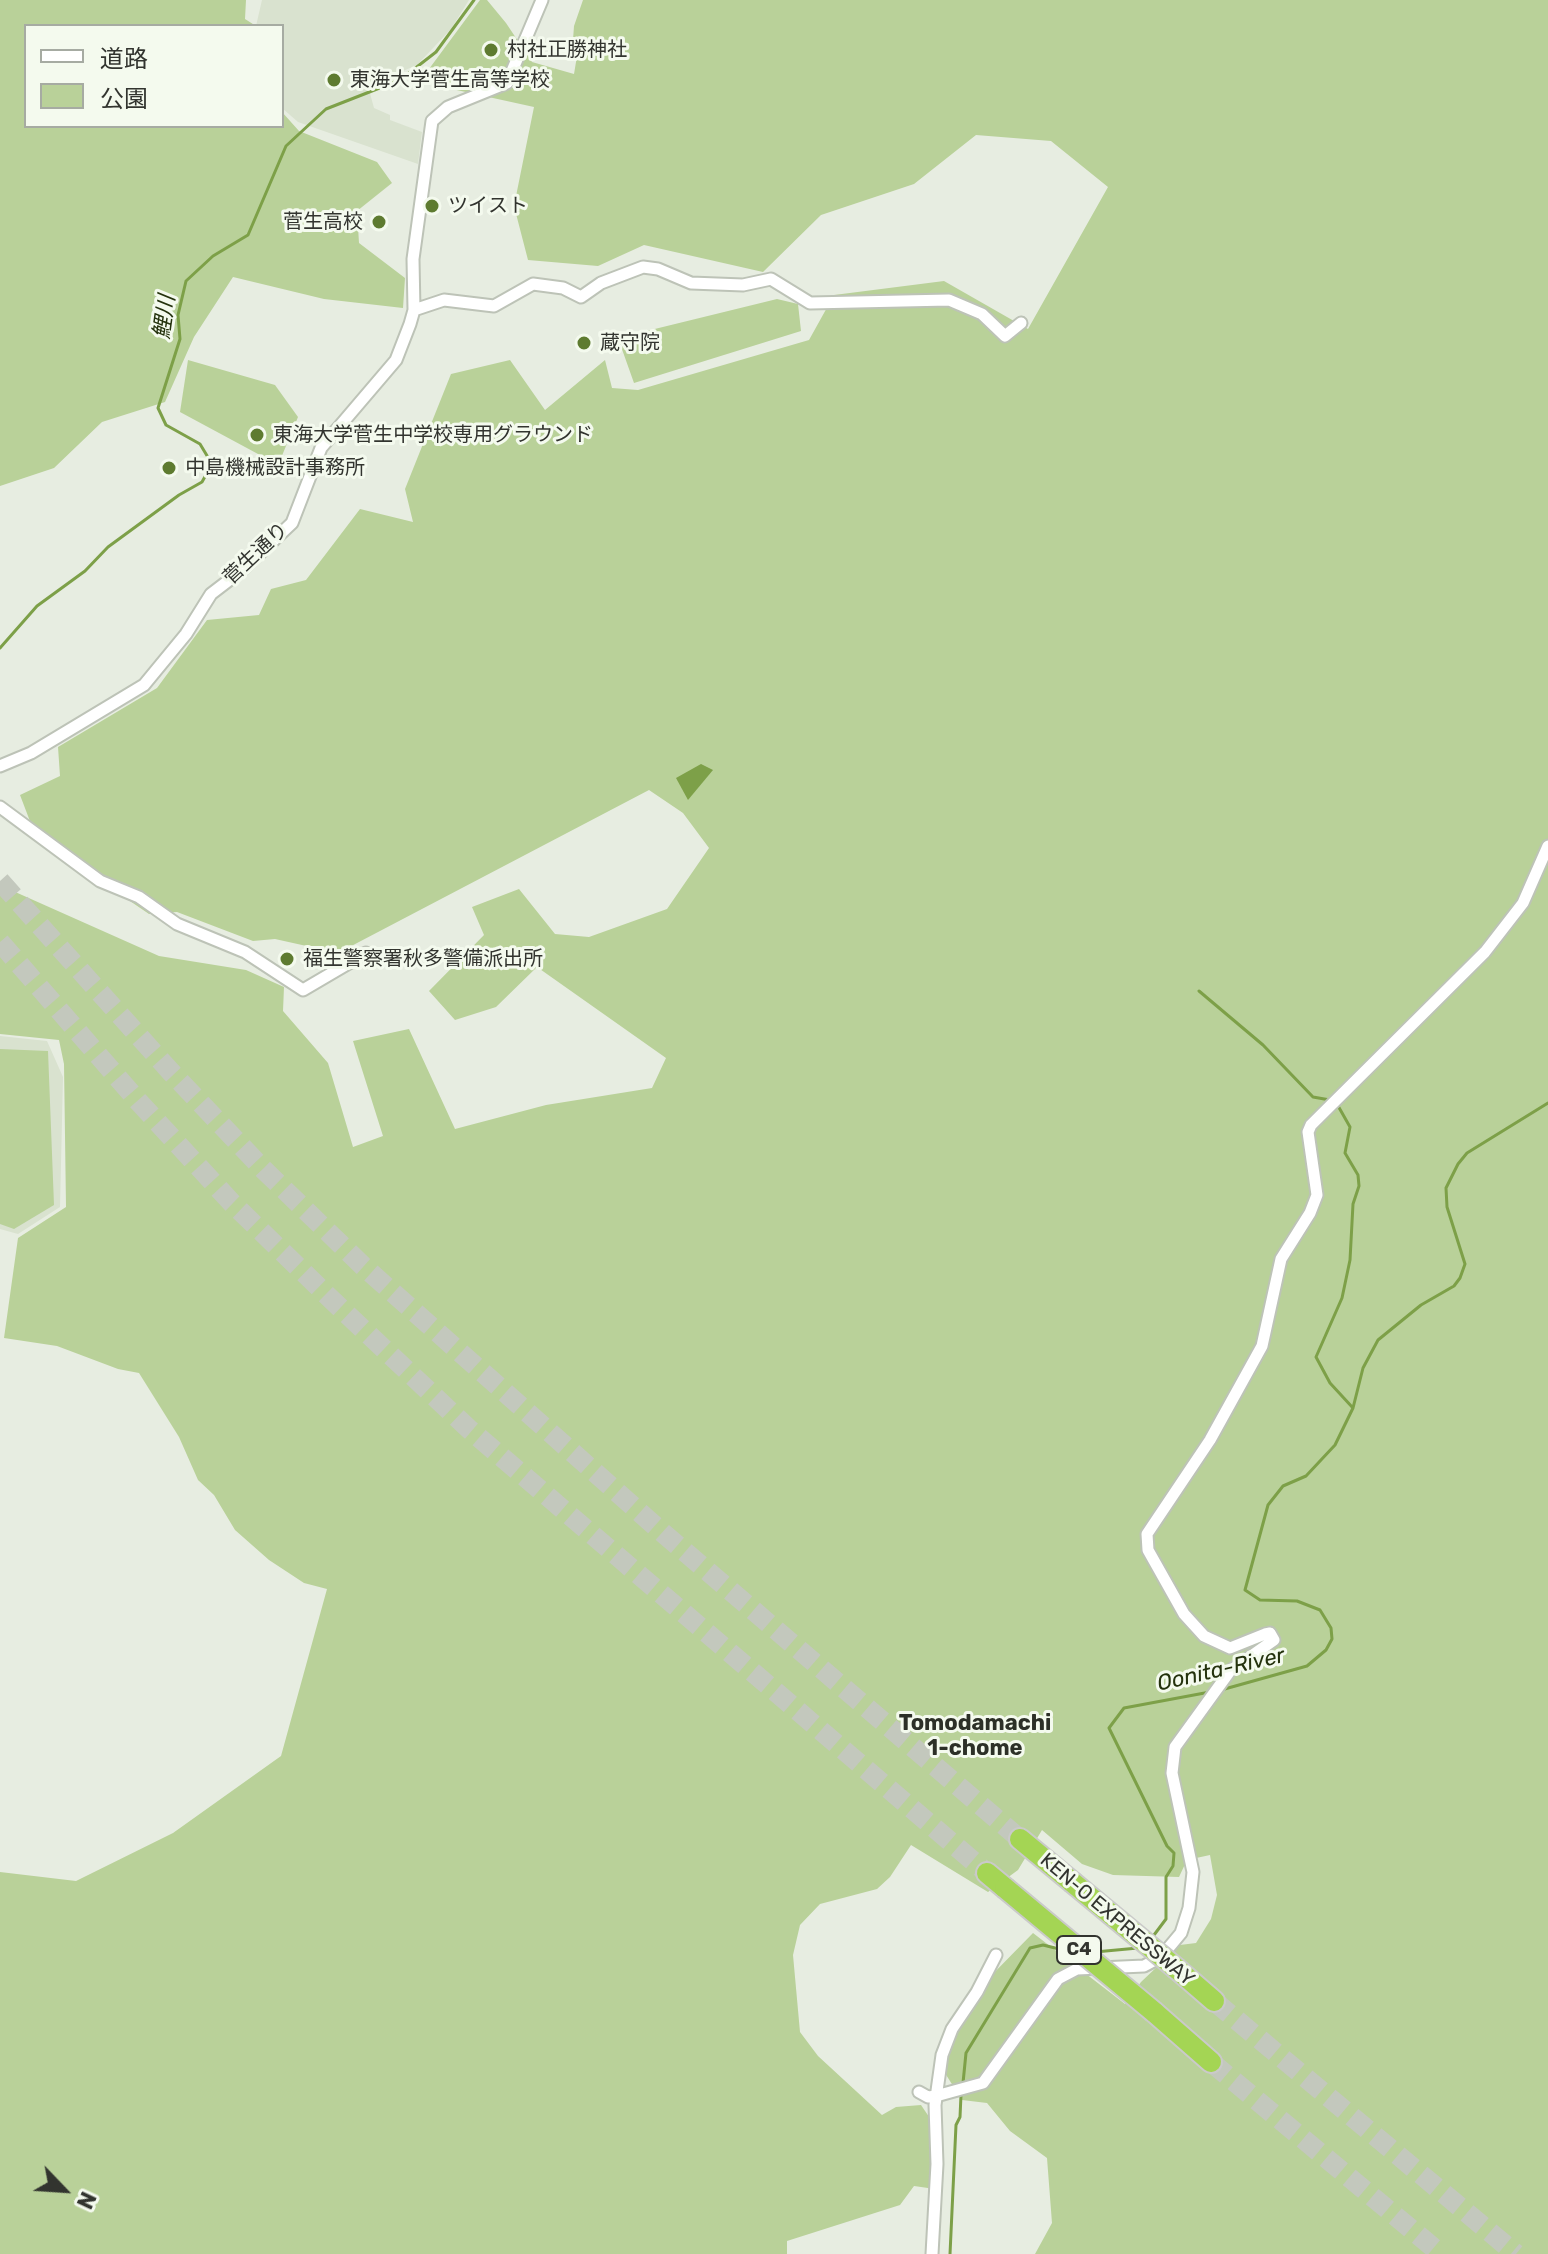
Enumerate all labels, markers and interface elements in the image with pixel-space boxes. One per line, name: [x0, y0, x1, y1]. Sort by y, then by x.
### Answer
legend: [24, 24, 284, 128]
place label: 村社正勝神社: [507, 38, 627, 62]
marker: 村社正勝神社: [482, 41, 500, 59]
text: 道路: [100, 45, 148, 73]
place label: 東海大学菅生高等学校: [350, 68, 550, 92]
marker: 東海大学菅生高等学校: [325, 71, 343, 89]
text: 公園: [100, 85, 148, 113]
place label: ツイスト: [448, 194, 528, 218]
marker: ツイスト: [423, 197, 441, 215]
place label: 菅生高校: [283, 210, 363, 234]
marker: 菅生高校: [370, 213, 388, 231]
water label: 鯉川: [149, 293, 181, 341]
place label: 蔵守院: [600, 331, 660, 355]
marker: 蔵守院: [575, 334, 593, 352]
place label: 東海大学菅生中学校専用グラウンド: [273, 423, 593, 447]
marker: 東海大学菅生中学校専用グラウンド: [248, 426, 266, 444]
place label: 中島機械設計事務所: [185, 456, 365, 480]
marker: 中島機械設計事務所: [160, 459, 178, 477]
street label: 菅生通り: [219, 518, 293, 590]
place label: 福生警察署秋多警備派出所: [303, 947, 543, 971]
marker: 福生警察署秋多警備派出所: [278, 950, 296, 968]
water label: Oonita-River: [1155, 1643, 1287, 1697]
district label: Tomodamachi 1-chome: [899, 1711, 1051, 1762]
street label: KEN-O EXPRESSWAY: [1035, 1848, 1199, 1992]
road number: C4: [1057, 1936, 1101, 1964]
north arrow: [24, 2150, 104, 2230]
text: N: [71, 2187, 102, 2213]

